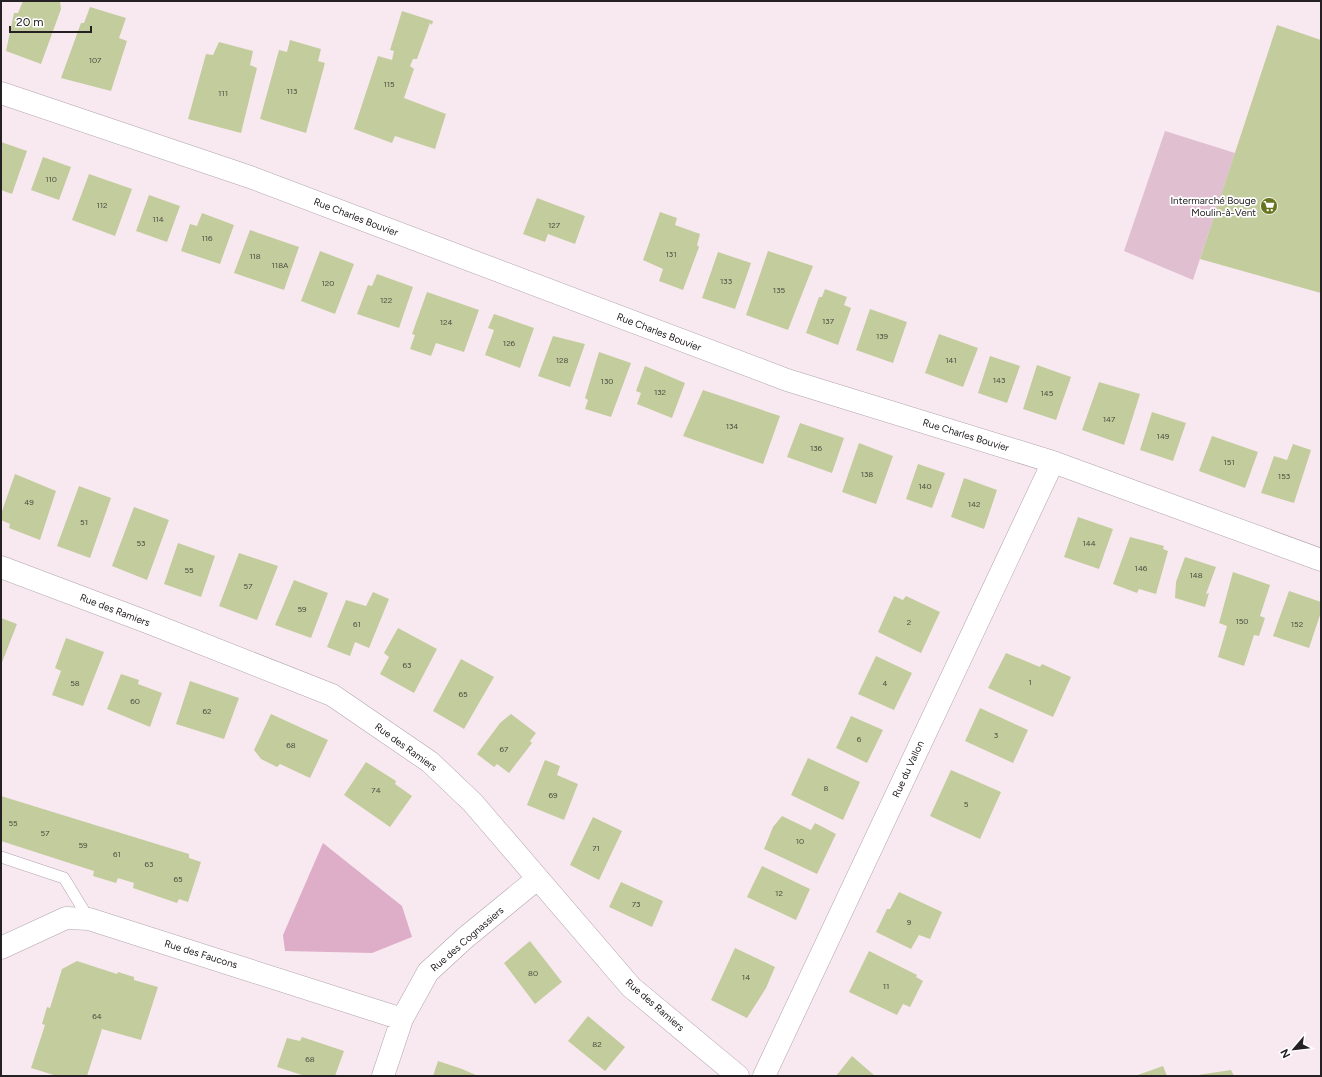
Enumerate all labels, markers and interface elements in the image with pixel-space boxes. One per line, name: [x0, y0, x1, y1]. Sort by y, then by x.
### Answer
scale bar: [10, 8, 91, 34]
text: 20 m: [16, 15, 44, 29]
house number: 107: [89, 55, 102, 65]
house number: 115: [383, 79, 395, 89]
house number: 113: [287, 86, 297, 96]
house number: 111: [218, 88, 228, 98]
house number: 110: [45, 174, 57, 184]
place label: Intermarché Bouge Moulin-à-Vent: [1170, 194, 1257, 219]
street label: Rue Charles Bouvier: [312, 195, 401, 239]
supermarket icon: Intermarché Bouge Moulin-à-Vent: [1259, 196, 1279, 216]
house number: 112: [96, 200, 108, 210]
house number: 114: [152, 214, 164, 224]
house number: 127: [548, 220, 561, 230]
house number: 116: [201, 233, 213, 243]
house number: 131: [666, 249, 676, 259]
house number: 118: [249, 251, 261, 261]
house number: 118A: [272, 260, 289, 270]
house number: 133: [720, 276, 732, 286]
house number: 120: [322, 278, 334, 288]
house number: 135: [773, 285, 786, 295]
house number: 122: [380, 295, 392, 305]
street label: Rue Charles Bouvier: [615, 310, 704, 354]
house number: 137: [822, 316, 835, 326]
house number: 124: [440, 317, 452, 327]
house number: 139: [876, 331, 889, 341]
house number: 126: [503, 338, 516, 348]
house number: 128: [556, 355, 568, 365]
house number: 141: [945, 355, 957, 365]
house number: 143: [993, 375, 1005, 385]
house number: 130: [601, 376, 613, 386]
house number: 132: [654, 387, 666, 397]
house number: 145: [1041, 388, 1054, 398]
house number: 147: [1103, 414, 1116, 424]
street label: Rue Charles Bouvier: [921, 416, 1011, 455]
house number: 134: [726, 421, 738, 431]
house number: 149: [1157, 431, 1170, 441]
house number: 136: [810, 443, 823, 453]
house number: 151: [1223, 457, 1235, 467]
house number: 138: [861, 469, 873, 479]
house number: 153: [1278, 471, 1290, 481]
house number: 140: [918, 481, 932, 491]
house number: 49: [24, 497, 34, 507]
house number: 142: [968, 499, 980, 509]
house number: 51: [80, 517, 88, 527]
house number: 53: [137, 538, 145, 548]
house number: 144: [1082, 538, 1096, 548]
house number: 146: [1135, 563, 1148, 573]
house number: 55: [184, 565, 194, 575]
house number: 148: [1189, 570, 1203, 580]
house number: 57: [244, 581, 253, 591]
street label: Rue des Ramiers: [78, 591, 152, 629]
house number: 59: [297, 604, 307, 614]
house number: 150: [1235, 616, 1249, 626]
house number: 2: [907, 617, 911, 627]
house number: 61: [353, 619, 361, 629]
house number: 152: [1291, 619, 1303, 629]
house number: 63: [403, 660, 411, 670]
house number: 1: [1028, 677, 1032, 687]
house number: 58: [70, 678, 80, 688]
house number: 4: [883, 678, 888, 688]
house number: 65: [458, 689, 468, 699]
house number: 60: [130, 696, 140, 706]
house number: 62: [203, 706, 212, 716]
street label: Rue des Ramiers: [372, 720, 440, 774]
house number: 3: [994, 730, 998, 740]
house number: 6: [857, 734, 862, 744]
street label: Rue du Vallon: [889, 738, 927, 799]
house number: 68: [286, 740, 296, 750]
house number: 67: [500, 744, 509, 754]
house number: 8: [824, 783, 829, 793]
house number: 74: [371, 785, 381, 795]
house number: 69: [548, 790, 558, 800]
house number: 5: [964, 799, 969, 809]
house number: 55: [8, 818, 18, 828]
house number: 57: [41, 828, 50, 838]
house number: 10: [796, 836, 804, 846]
house number: 59: [78, 840, 88, 850]
house number: 71: [592, 843, 600, 853]
house number: 61: [113, 849, 121, 859]
house number: 63: [145, 859, 153, 869]
house number: 65: [173, 874, 183, 884]
house number: 12: [775, 888, 783, 898]
house number: 73: [632, 899, 640, 909]
street label: Rue des Cognassiers: [428, 903, 507, 974]
house number: 9: [907, 917, 912, 927]
street label: Rue des Faucons: [163, 937, 239, 971]
house number: 80: [528, 968, 538, 978]
house number: 14: [742, 972, 750, 982]
street label: Rue des Ramiers: [623, 976, 687, 1034]
house number: 11: [883, 981, 889, 991]
house number: 64: [92, 1011, 102, 1021]
north arrow: [1274, 1029, 1314, 1069]
house number: 82: [592, 1039, 602, 1049]
text: N: [1278, 1047, 1293, 1060]
house number: 68: [305, 1054, 315, 1064]

